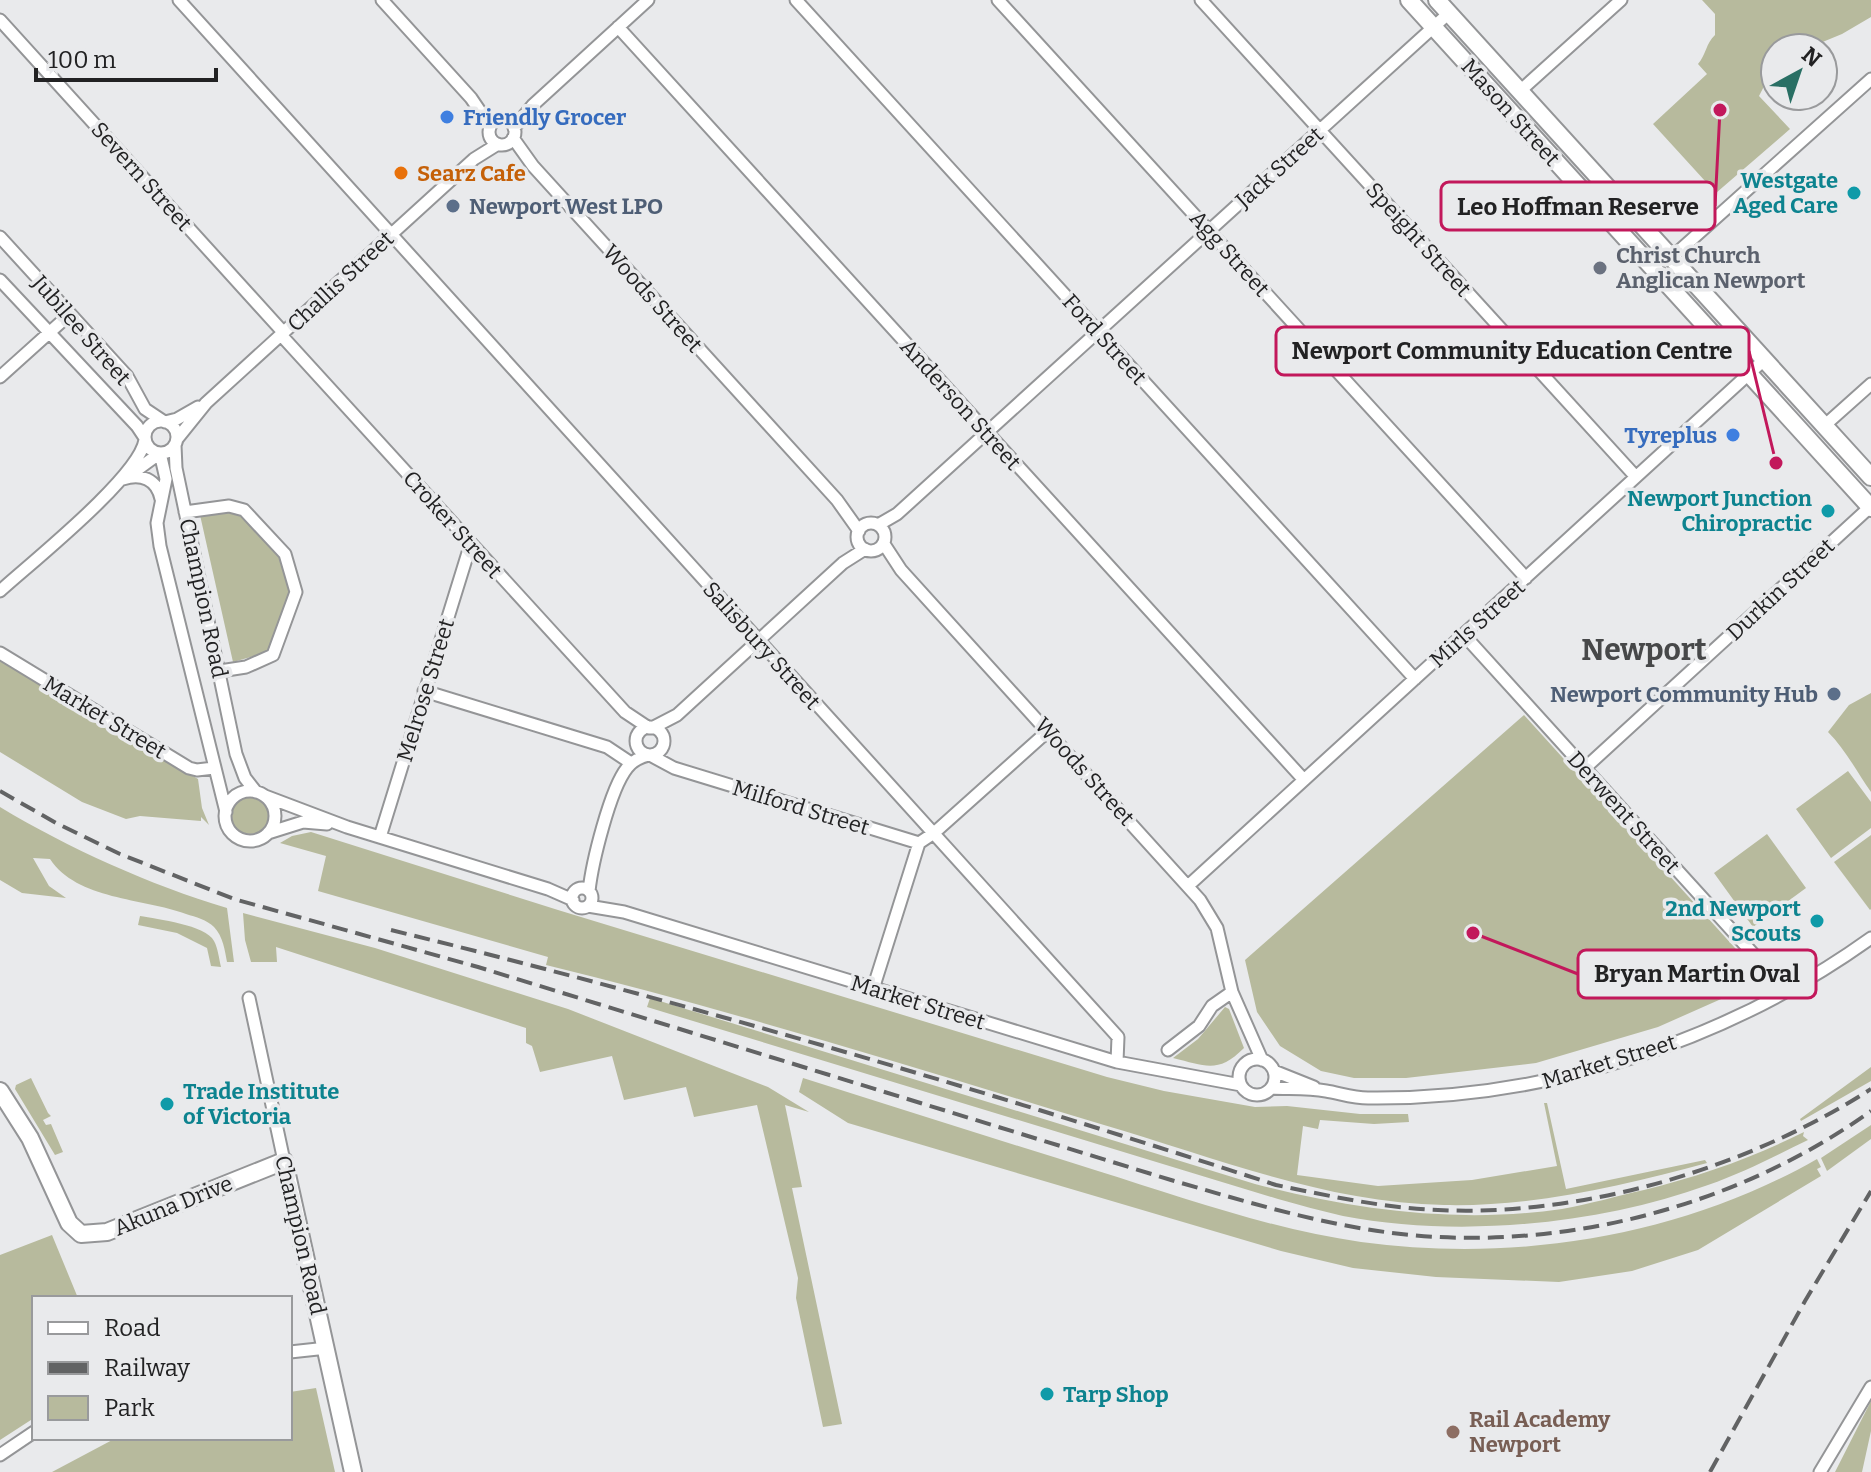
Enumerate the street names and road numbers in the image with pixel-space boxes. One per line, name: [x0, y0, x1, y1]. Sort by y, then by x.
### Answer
street label: Mason Street: [1455, 53, 1566, 172]
street label: Severn Street: [86, 116, 198, 237]
street label: Jack Street: [1229, 121, 1329, 214]
street label: Speight Street: [1360, 177, 1477, 302]
street label: Agg Street: [1184, 205, 1275, 302]
street label: Challis Street: [282, 225, 399, 337]
street label: Woods Street: [597, 239, 708, 358]
street label: Jubilee Street: [26, 269, 137, 391]
street label: Ford Street: [1057, 288, 1152, 390]
street label: Anderson Street: [895, 333, 1027, 476]
street label: Croker Street: [397, 465, 508, 584]
street label: Champion Road: [173, 516, 234, 680]
street label: Durkin Street: [1721, 533, 1840, 646]
street label: Mirls Street: [1424, 574, 1531, 673]
street label: Salisbury Street: [697, 576, 826, 715]
street label: Melrose Street: [391, 615, 460, 765]
street label: Market Street: [38, 670, 171, 765]
street label: Woods Street: [1029, 712, 1140, 831]
street label: Derwent Street: [1562, 746, 1686, 879]
street label: Milford Street: [729, 774, 872, 841]
street label: Market Street: [848, 969, 988, 1036]
street label: Market Street: [1539, 1028, 1679, 1095]
street label: Champion Road: [269, 1153, 332, 1317]
street label: Akuna Drive: [110, 1169, 237, 1242]

